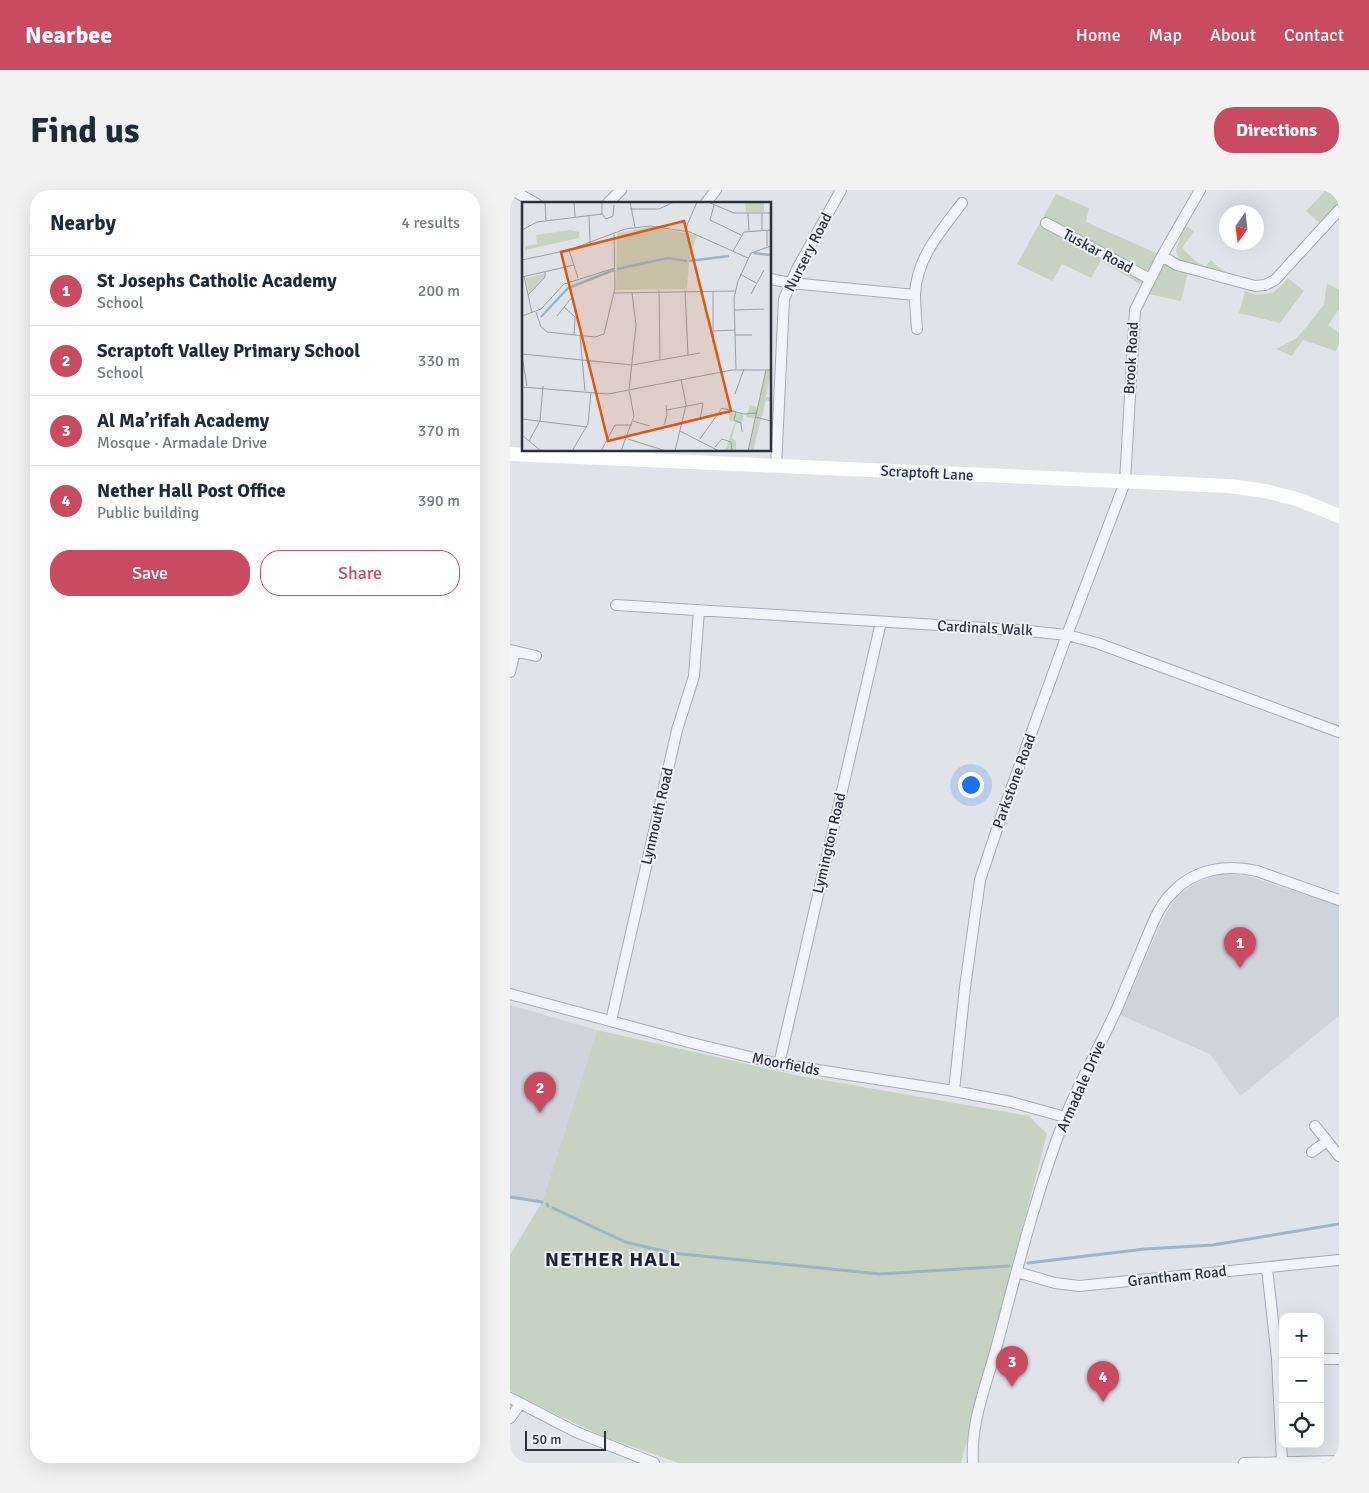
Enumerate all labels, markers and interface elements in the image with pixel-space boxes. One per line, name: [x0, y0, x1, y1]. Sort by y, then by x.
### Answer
text: Nearbee: [25, 20, 112, 50]
text: Home: [1076, 24, 1121, 46]
text: Map: [1149, 24, 1182, 46]
text: About: [1210, 24, 1256, 46]
text: Contact: [1284, 24, 1344, 46]
button: Directions: [1214, 107, 1339, 153]
text: Find us: [30, 109, 140, 152]
inset map: [522, 202, 771, 451]
north arrow: [1219, 205, 1264, 250]
street label: Nursery Road: [780, 209, 836, 295]
text: Nearby: [50, 210, 116, 236]
text: 4 results: [401, 213, 460, 233]
street label: Tuskar Road: [1060, 225, 1136, 277]
text: St Josephs Catholic Academy: [97, 269, 337, 293]
text: 1: [62, 281, 70, 301]
text: 200 m: [418, 281, 460, 301]
text: School: [97, 293, 143, 313]
street label: Brook Road: [1120, 321, 1142, 395]
text: Scraptoft Valley Primary School: [97, 339, 360, 363]
text: 2: [62, 351, 70, 371]
text: 330 m: [418, 351, 460, 371]
text: School: [97, 363, 143, 383]
text: Al Ma’rifah Academy: [97, 409, 269, 433]
text: 3: [62, 421, 70, 441]
text: 370 m: [418, 421, 460, 441]
text: Mosque · Armadale Drive: [97, 433, 267, 453]
street label: Scraptoft Lane: [880, 462, 974, 484]
text: Nether Hall Post Office: [97, 479, 286, 503]
text: 4: [62, 491, 70, 511]
text: 390 m: [418, 491, 460, 511]
text: Public building: [97, 503, 199, 523]
button: Save: [50, 550, 250, 596]
button: Share: [260, 550, 460, 596]
street label: Cardinals Walk: [937, 617, 1034, 640]
street label: Parkstone Road: [989, 731, 1039, 831]
street label: Lynmouth Road: [637, 766, 677, 866]
your location: [958, 772, 984, 798]
street label: Lymington Road: [809, 791, 849, 895]
pin: 1: [1224, 927, 1256, 968]
street label: Armadale Drive: [1053, 1037, 1109, 1135]
street label: Moorfields: [751, 1049, 822, 1079]
pin: 2: [524, 1072, 556, 1113]
district label: NETHER HALL: [545, 1247, 681, 1272]
street label: Grantham Road: [1127, 1262, 1227, 1290]
map controls: [1279, 1313, 1324, 1448]
button: +: [1279, 1313, 1324, 1358]
pin: 3: [996, 1346, 1028, 1387]
button: −: [1279, 1358, 1324, 1403]
pin: 4: [1087, 1361, 1119, 1402]
button: locate: [1279, 1403, 1324, 1448]
scale bar: [525, 1428, 606, 1451]
text: 50 m: [532, 1431, 561, 1448]

